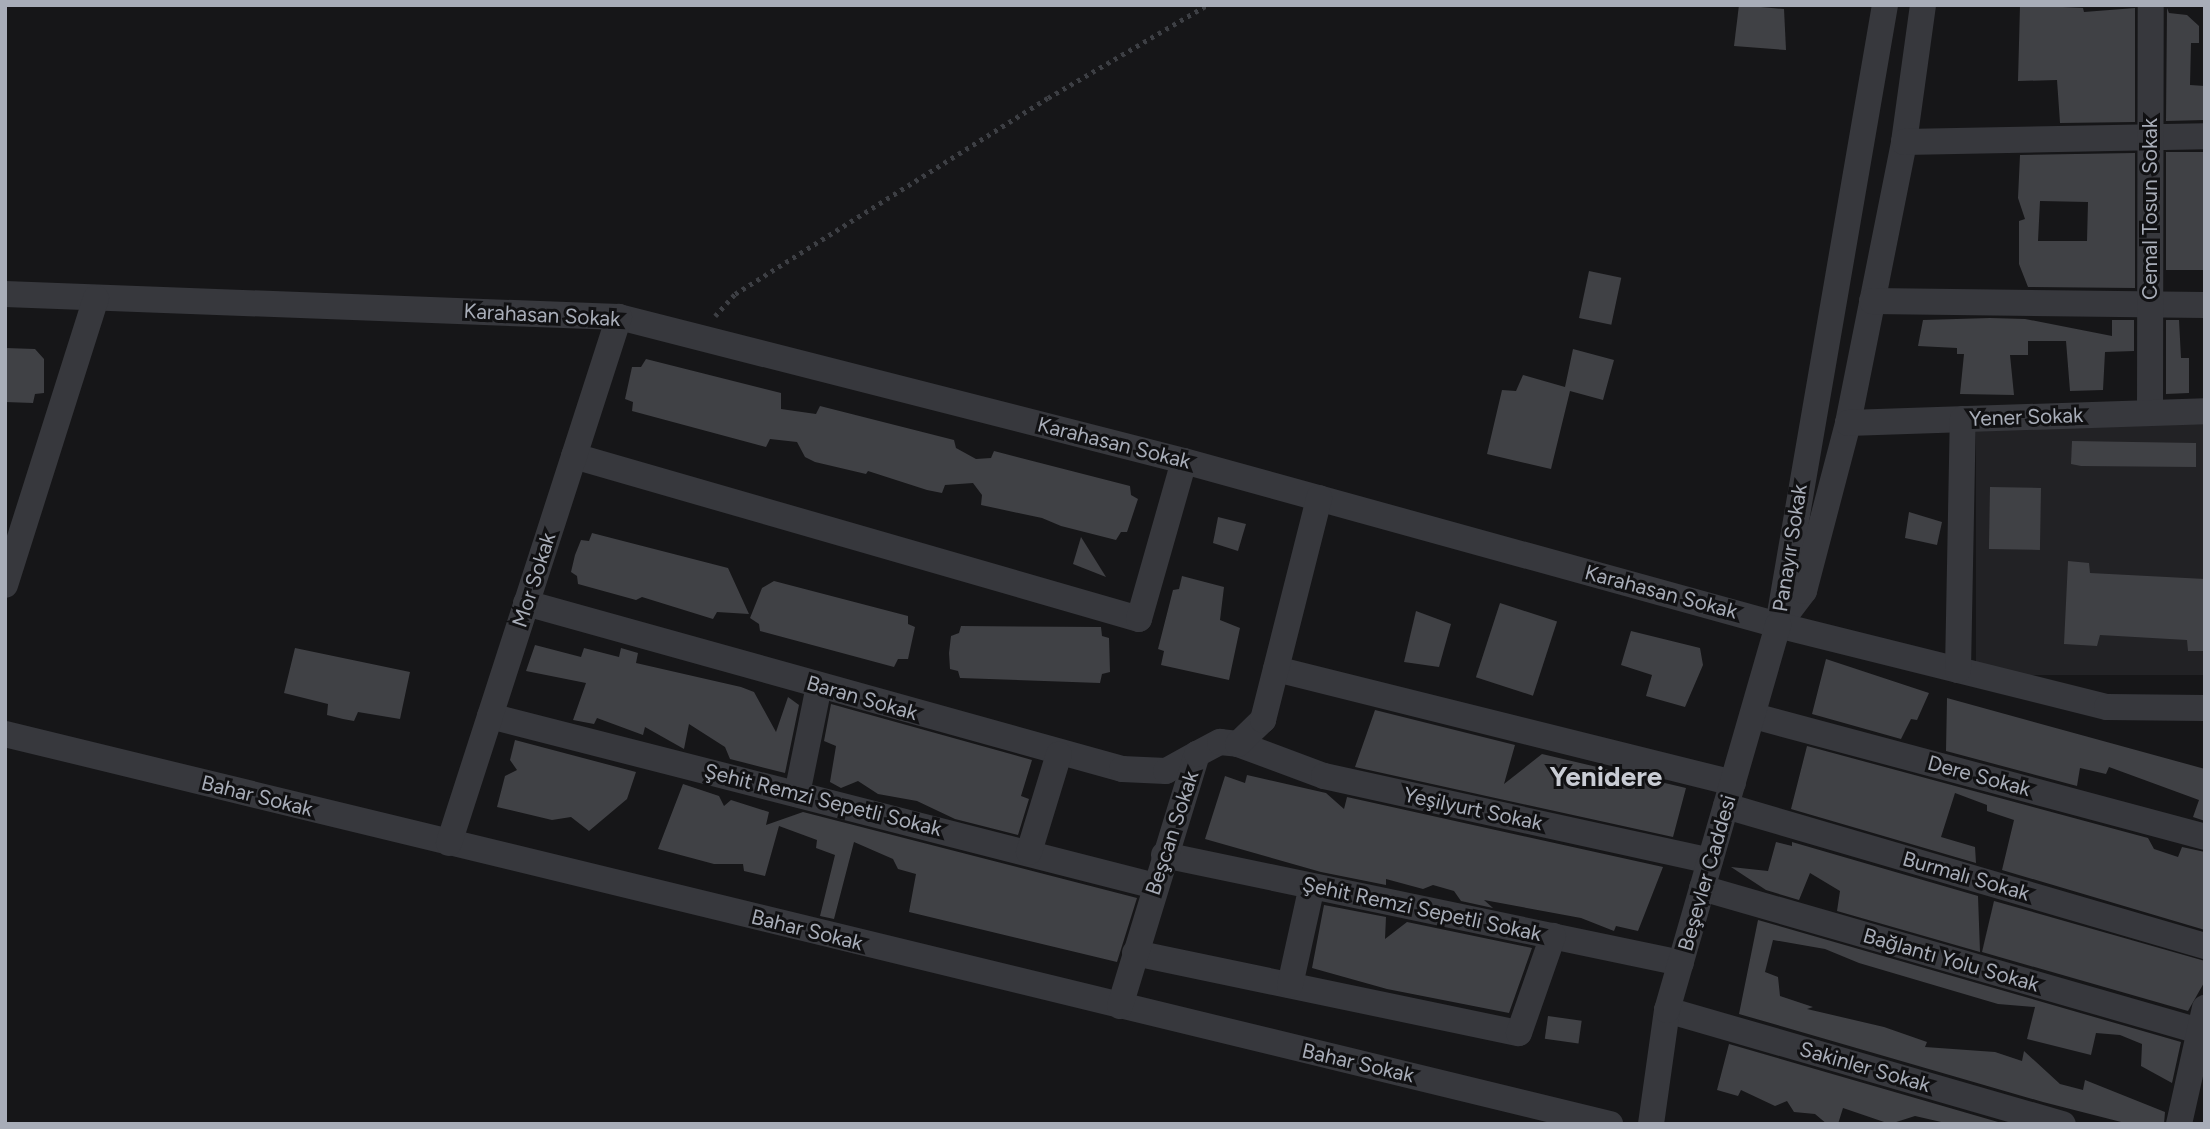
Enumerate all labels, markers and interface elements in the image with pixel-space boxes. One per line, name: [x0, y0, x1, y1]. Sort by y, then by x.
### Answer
street label: Cemal Tosun Sokak: [2137, 118, 2163, 300]
street label: Karahasan Sokak: [463, 298, 621, 332]
street label: Yener Sokak: [1968, 402, 2084, 432]
street label: Karahasan Sokak: [1035, 412, 1193, 474]
street label: Panayır Sokak: [1767, 482, 1813, 614]
street label: Mor Sokak: [507, 529, 561, 631]
street label: Karahasan Sokak: [1582, 560, 1740, 624]
street label: Baran Sokak: [804, 670, 920, 726]
street label: Dere Sokak: [1925, 750, 2033, 802]
street label: Şehit Remzi Sepetli Sokak: [702, 758, 944, 842]
district label: Yenidere: [1550, 759, 1662, 793]
street label: Beşcan Sokak: [1140, 768, 1204, 898]
street label: Bahar Sokak: [199, 770, 315, 822]
street label: Yeşilyurt Sokak: [1401, 782, 1545, 836]
street label: Beşevler Caddesi: [1673, 792, 1741, 954]
street label: Burmalı Sokak: [1900, 846, 2032, 906]
street label: Şehit Remzi Sepetli Sokak: [1300, 871, 1544, 947]
street label: Bahar Sokak: [749, 904, 865, 956]
street label: Bağlantı Yolu Sokak: [1860, 923, 2042, 997]
street label: Sakinler Sokak: [1797, 1036, 1933, 1098]
street label: Bahar Sokak: [1300, 1038, 1416, 1088]

